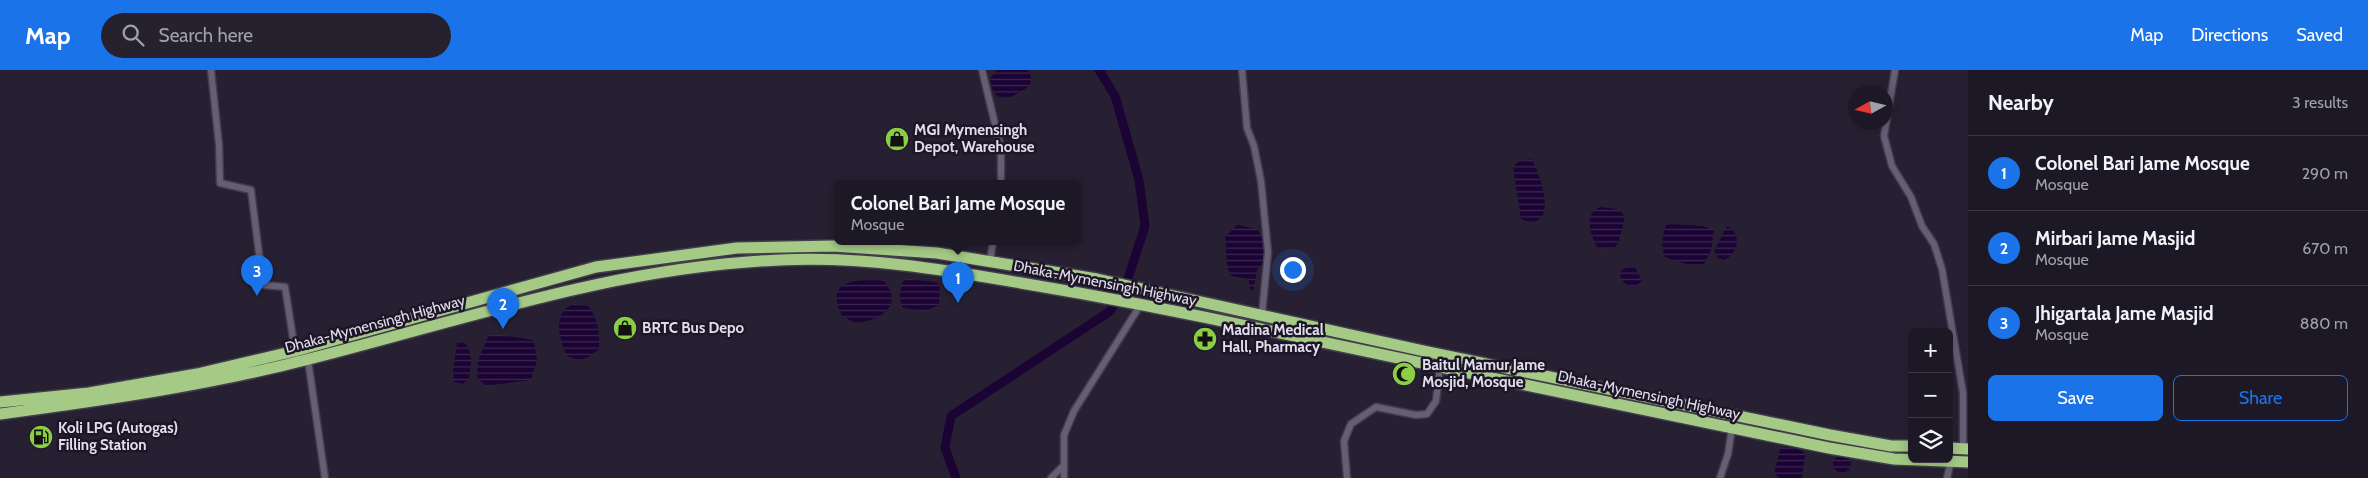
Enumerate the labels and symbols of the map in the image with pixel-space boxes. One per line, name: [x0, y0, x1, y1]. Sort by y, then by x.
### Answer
north arrow: [1848, 85, 1893, 130]
place label: MGI Mymensingh Depot, Warehouse: [914, 121, 1035, 156]
shop icon: MGI Mymensingh Depot, Warehouse: [884, 126, 910, 152]
pin: 3: [241, 255, 273, 296]
street label: Dhaka-Mymensingh Highway: [1012, 256, 1198, 310]
your location: [1280, 257, 1306, 283]
pin: 1: [942, 262, 974, 303]
pin: 2: [487, 288, 519, 329]
street label: Dhaka-Mymensingh Highway: [283, 291, 468, 357]
shop icon: BRTC Bus Depo: [612, 315, 638, 341]
place label: BRTC Bus Depo: [642, 319, 745, 337]
place label: Madina Medical Hall, Pharmacy: [1222, 321, 1324, 356]
pharmacy icon: Madina Medical Hall, Pharmacy: [1192, 326, 1218, 352]
place label: Baitul Mamur Jame Mosjid, Mosque: [1422, 356, 1545, 391]
mosque icon: Baitul Mamur Jame Mosjid, Mosque: [1391, 361, 1417, 387]
street label: Dhaka-Mymensingh Highway: [1556, 367, 1742, 423]
place label: Koli LPG (Autogas) Filling Station: [58, 419, 178, 454]
fuel station icon: Koli LPG (Autogas) Filling Station: [28, 424, 54, 450]

